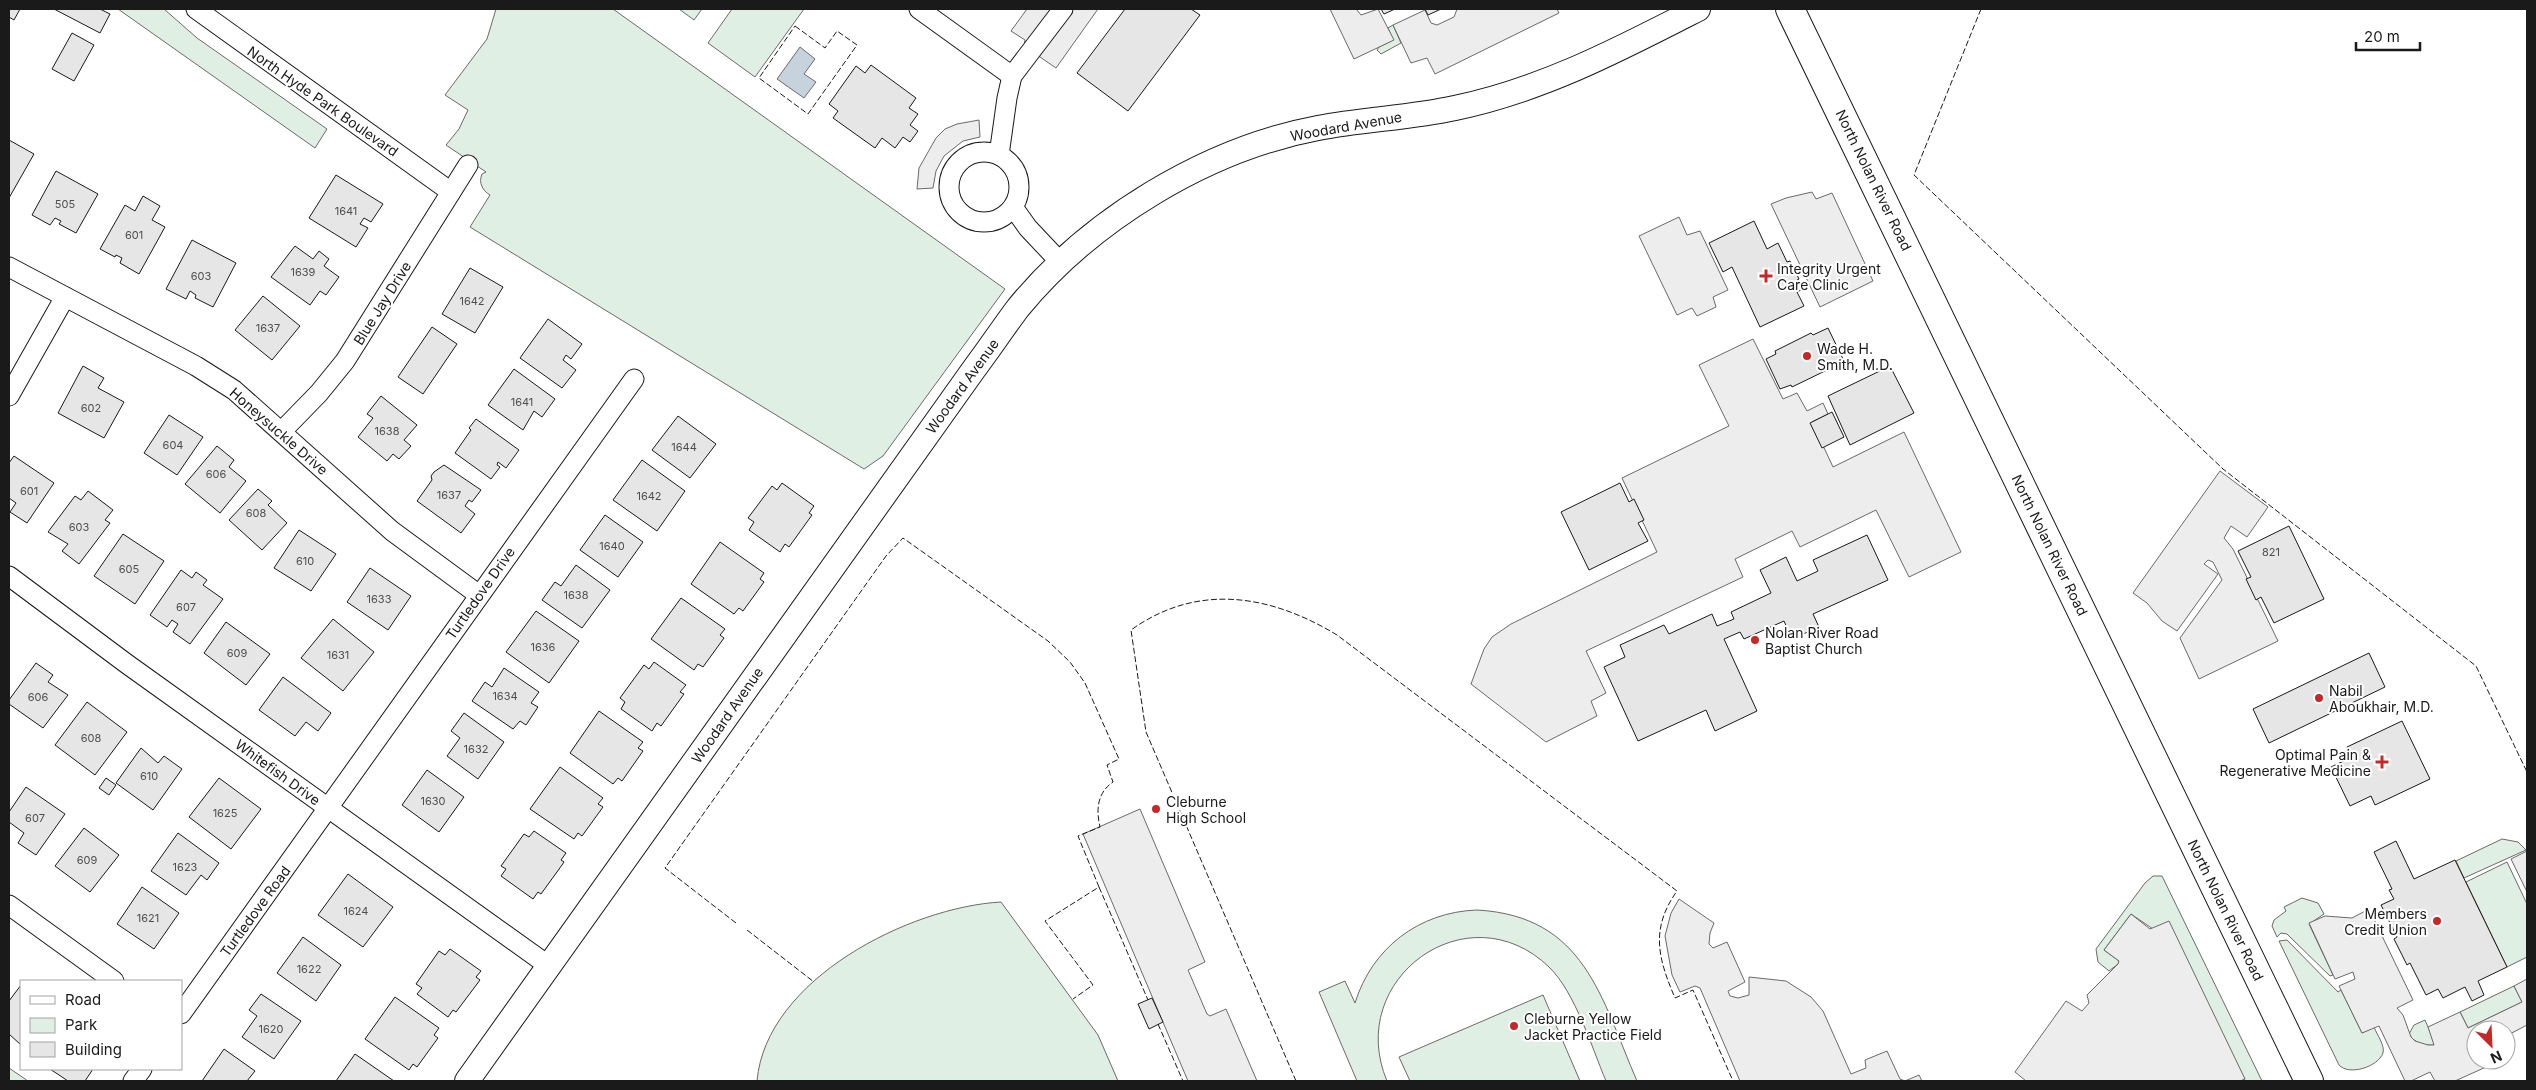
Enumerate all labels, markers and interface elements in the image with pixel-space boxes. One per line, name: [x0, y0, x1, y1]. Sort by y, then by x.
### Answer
scale bar: [2356, 20, 2420, 52]
text: 20 m: [2364, 27, 2400, 46]
street label: North Hyde Park Boulevard: [244, 42, 402, 160]
street label: North Nolan River Road: [1832, 107, 1916, 253]
street label: Woodard Avenue: [1289, 108, 1403, 144]
house number: 505: [55, 197, 75, 211]
house number: 1641: [335, 204, 357, 218]
house number: 601: [125, 228, 143, 242]
street label: Blue Jay Drive: [350, 258, 414, 348]
place label: Integrity Urgent Care Clinic: [1777, 260, 1881, 293]
house number: 1639: [291, 265, 316, 279]
house number: 603: [191, 269, 211, 283]
marker: Integrity Urgent Care Clinic: [1759, 269, 1773, 283]
house number: 1642: [459, 294, 485, 308]
house number: 1637: [256, 321, 280, 335]
street label: Woodard Avenue: [922, 335, 1002, 437]
place label: Wade H. Smith, M.D.: [1817, 340, 1893, 373]
marker: Wade H. Smith, M.D.: [1801, 350, 1813, 362]
street label: Honeysuckle Drive: [226, 384, 332, 478]
house number: 1641: [511, 395, 533, 409]
house number: 602: [81, 401, 101, 415]
house number: 1638: [375, 424, 400, 438]
house number: 604: [163, 438, 183, 452]
house number: 1644: [671, 440, 697, 454]
house number: 606: [206, 467, 226, 481]
street label: North Nolan River Road: [2008, 472, 2092, 618]
house number: 601: [20, 484, 38, 498]
house number: 1637: [437, 488, 461, 502]
house number: 1642: [636, 489, 662, 503]
house number: 608: [246, 506, 266, 520]
house number: 603: [69, 520, 89, 534]
house number: 1640: [599, 539, 625, 553]
street label: Turtledove Drive: [442, 543, 518, 643]
house number: 821: [2262, 545, 2280, 559]
house number: 610: [296, 554, 314, 568]
house number: 605: [119, 562, 140, 576]
house number: 1638: [564, 588, 589, 602]
house number: 1633: [367, 592, 392, 606]
house number: 607: [176, 600, 196, 614]
place label: Nolan River Road Baptist Church: [1765, 624, 1879, 657]
marker: Nolan River Road Baptist Church: [1749, 634, 1761, 646]
house number: 1636: [531, 640, 556, 654]
house number: 609: [227, 646, 247, 660]
house number: 1631: [327, 648, 349, 662]
street label: Woodard Avenue: [688, 664, 766, 766]
place label: Nabil Aboukhair, M.D.: [2329, 682, 2434, 715]
house number: 1634: [492, 689, 518, 703]
house number: 606: [28, 690, 48, 704]
marker: Nabil Aboukhair, M.D.: [2313, 692, 2325, 704]
house number: 608: [81, 731, 101, 745]
street label: Whitefish Drive: [232, 735, 324, 809]
house number: 1632: [464, 742, 488, 756]
place label: Optimal Pain & Regenerative Medicine: [2219, 746, 2371, 779]
marker: Optimal Pain & Regenerative Medicine: [2375, 755, 2389, 769]
house number: 610: [140, 769, 158, 783]
place label: Cleburne High School: [1166, 793, 1246, 826]
house number: 1630: [420, 794, 446, 808]
marker: Cleburne High School: [1150, 803, 1162, 815]
house number: 1625: [213, 806, 238, 820]
house number: 607: [25, 811, 45, 825]
street label: North Nolan River Road: [2184, 837, 2268, 983]
house number: 609: [77, 853, 97, 867]
house number: 1623: [173, 860, 198, 874]
street label: Turtledove Road: [216, 862, 294, 960]
house number: 1624: [344, 904, 368, 918]
place label: Members Credit Union: [2344, 905, 2427, 938]
house number: 1621: [137, 911, 159, 925]
marker: Members Credit Union: [2431, 915, 2443, 927]
house number: 1622: [297, 962, 321, 976]
legend: [20, 980, 182, 1070]
text: Road: [65, 990, 101, 1009]
place label: Cleburne Yellow Jacket Practice Field: [1524, 1010, 1662, 1043]
text: Park: [65, 1015, 98, 1034]
marker: Cleburne Yellow Jacket Practice Field: [1508, 1020, 1520, 1032]
north arrow: [2466, 1020, 2516, 1070]
house number: 1620: [259, 1022, 284, 1036]
text: Building: [65, 1040, 122, 1059]
text: N: [2488, 1047, 2505, 1067]

